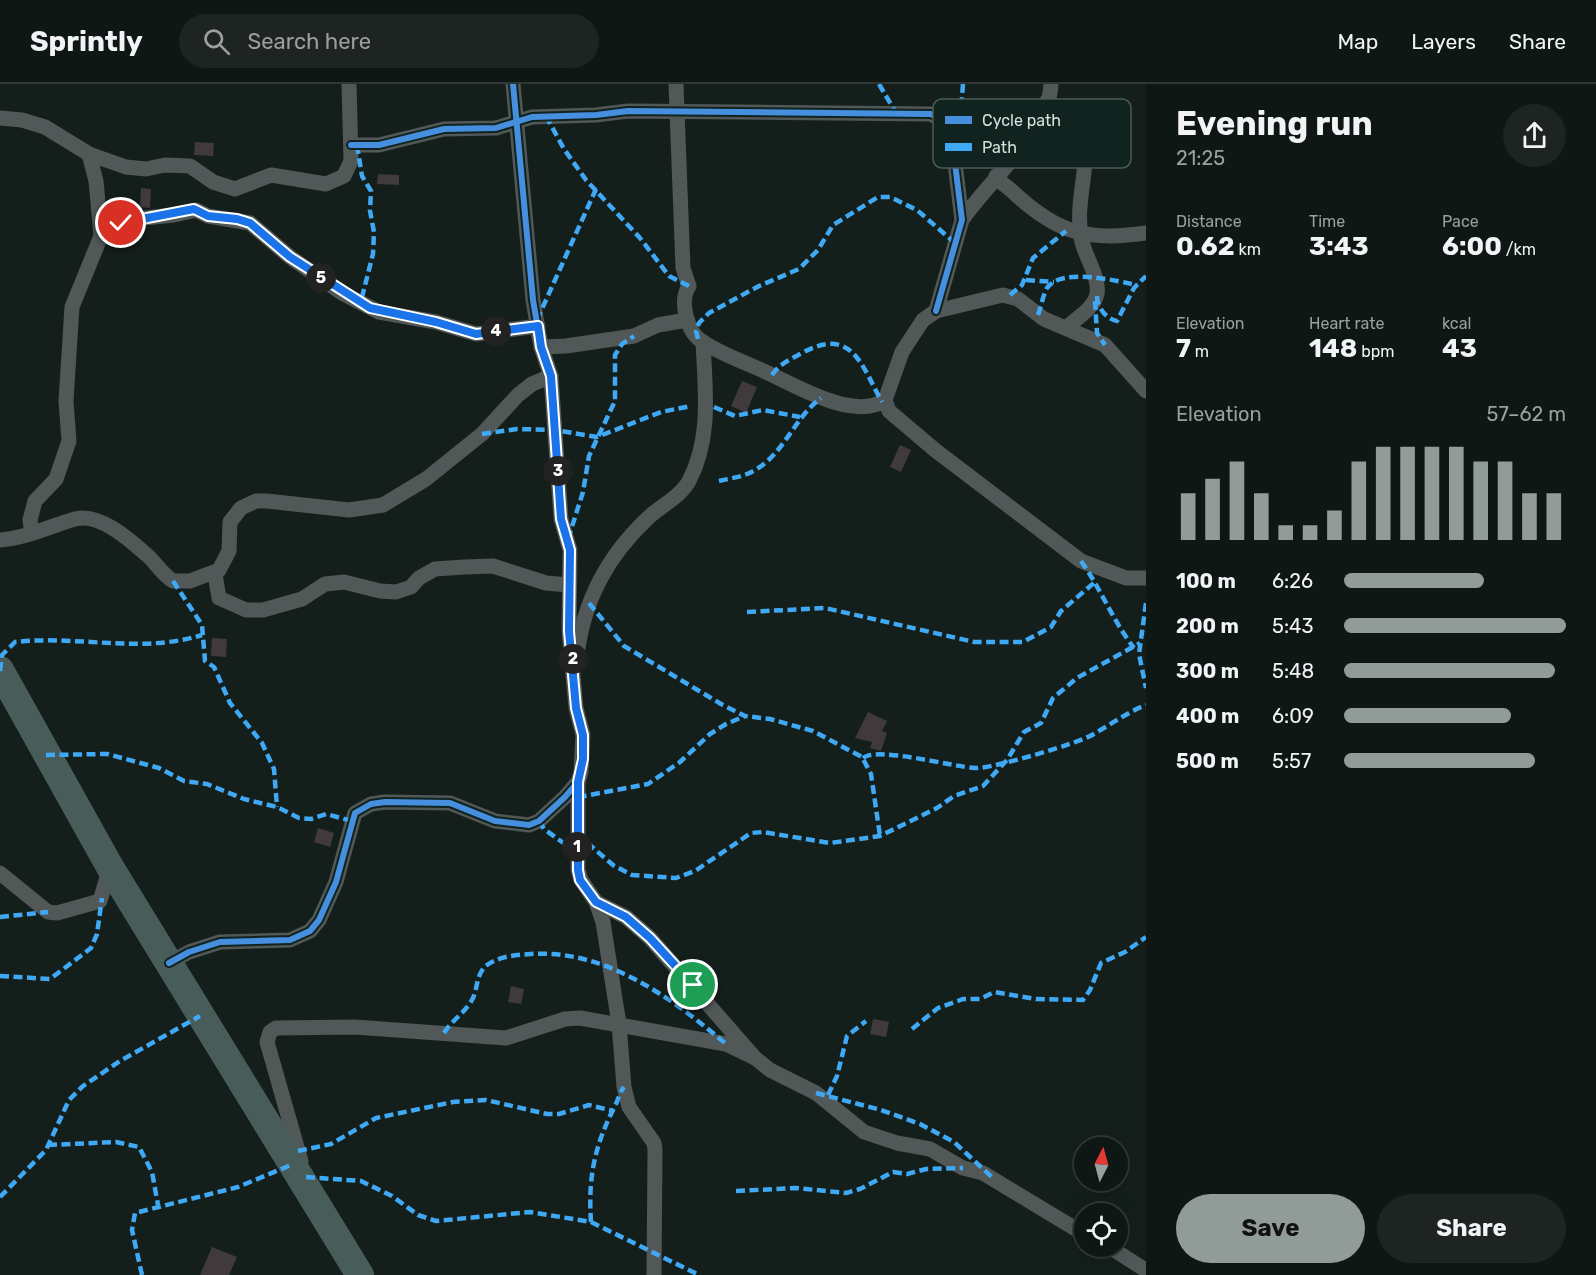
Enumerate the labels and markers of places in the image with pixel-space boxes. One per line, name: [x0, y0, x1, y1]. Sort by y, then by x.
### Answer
pin: [95, 197, 146, 248]
pin: 5: [306, 263, 336, 293]
pin: 4: [481, 316, 511, 346]
pin: 3: [543, 456, 573, 486]
pin: 2: [558, 644, 588, 674]
pin: 1: [562, 832, 592, 862]
pin: [667, 959, 718, 1010]

